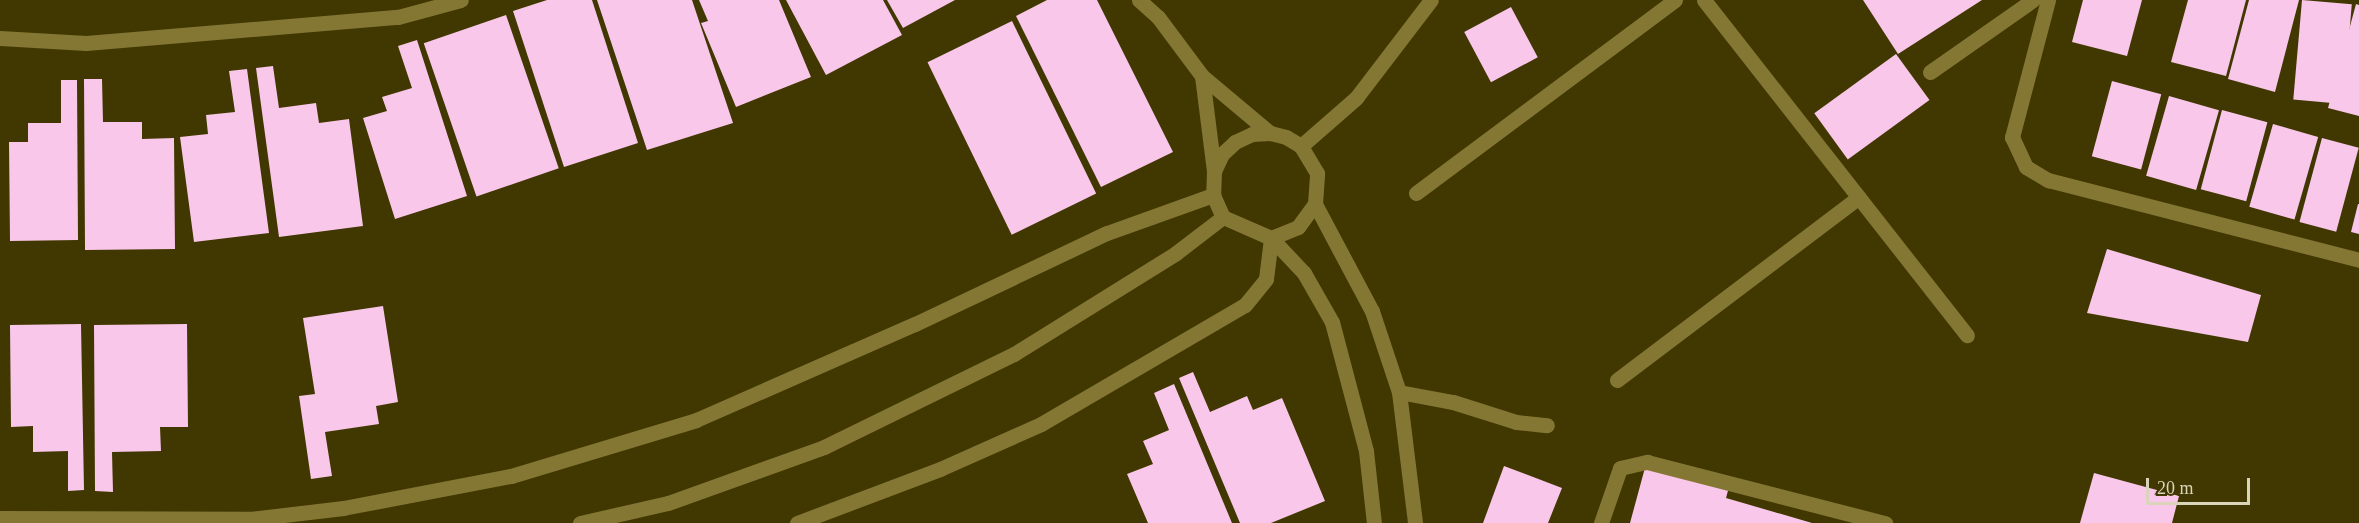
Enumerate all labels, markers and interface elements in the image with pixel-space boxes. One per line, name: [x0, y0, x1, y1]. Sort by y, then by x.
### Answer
scale bar: [2149, 466, 2252, 504]
text: 20 m: [2157, 478, 2194, 498]

